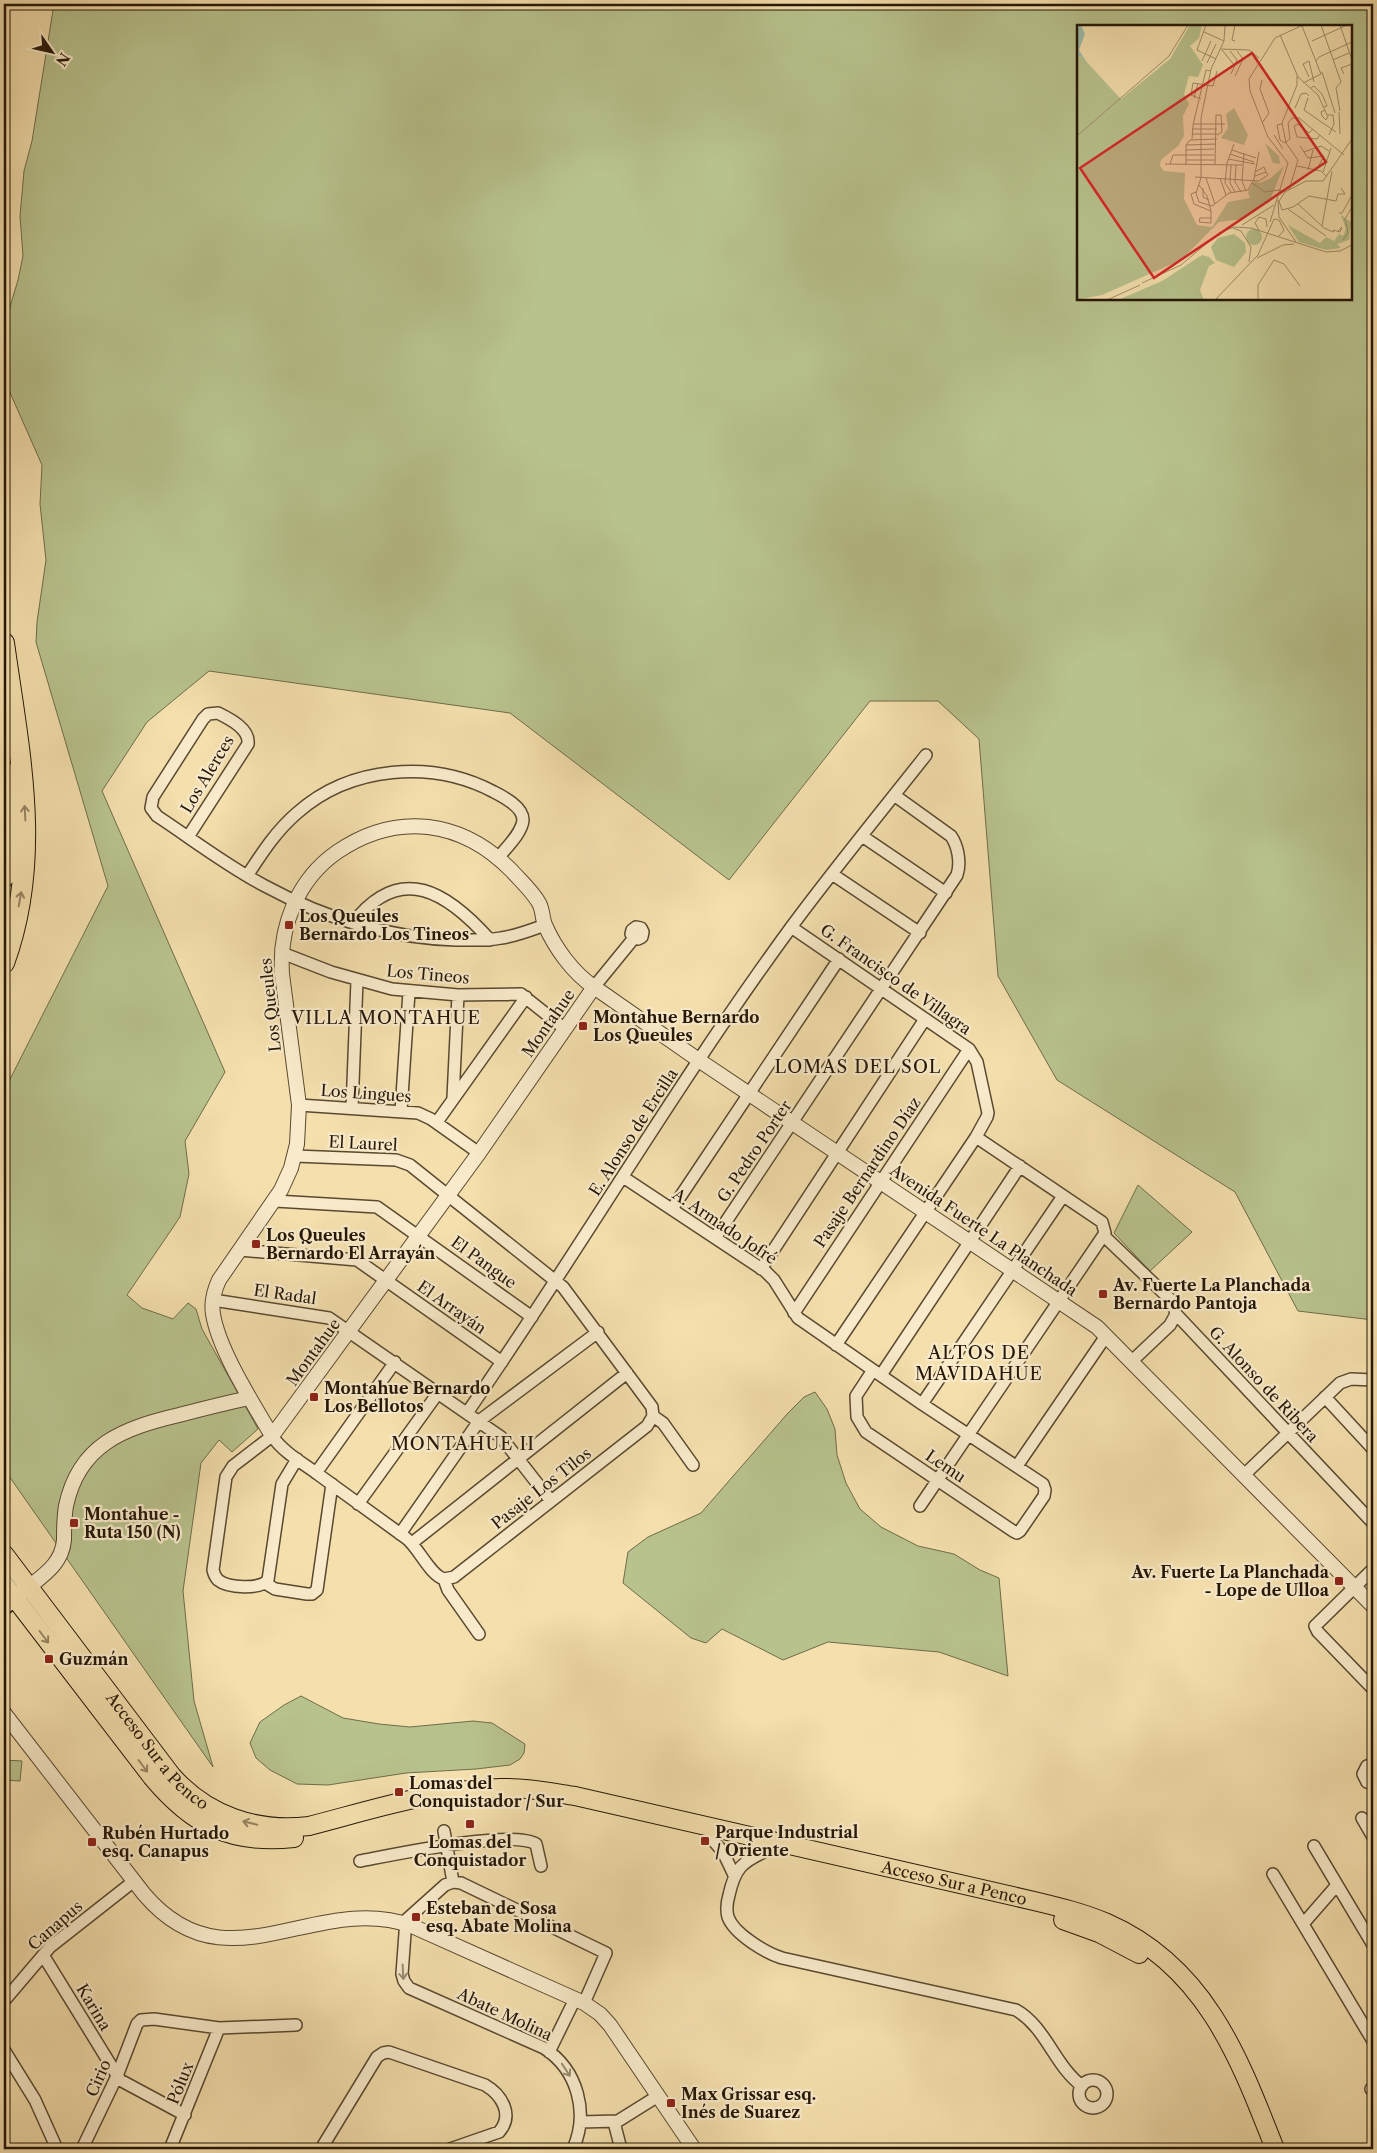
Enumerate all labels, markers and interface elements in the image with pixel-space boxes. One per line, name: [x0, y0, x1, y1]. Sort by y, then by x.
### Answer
inset map: [1077, 25, 1352, 300]
north arrow: [28, 28, 78, 78]
text: N: [52, 49, 74, 69]
street label: Los Alerces: [176, 731, 238, 817]
one-way arrow: [21, 805, 30, 821]
one-way arrow: [16, 891, 26, 907]
place label: Los Queules Bernardo Los Tineos: [299, 906, 469, 944]
marker: Los Queules Bernardo Los Tineos: [283, 919, 295, 931]
street label: G. Francisco de Villagra: [817, 919, 976, 1039]
street label: Los Queules: [255, 957, 285, 1053]
street label: Los Tineos: [386, 960, 470, 988]
street label: Montahue: [517, 985, 579, 1061]
district label: VILLA MONTAHUE: [290, 1007, 481, 1029]
place label: Montahue Bernardo Los Queules: [593, 1007, 759, 1045]
marker: Montahue Bernardo Los Queules: [577, 1020, 589, 1032]
district label: LOMAS DEL SOL: [775, 1056, 941, 1078]
street label: E. Alonso de Ercilla: [584, 1064, 682, 1200]
street label: Los Lingues: [320, 1080, 412, 1106]
street label: Pasaje Bernardino Díaz: [809, 1093, 925, 1251]
street label: G. Pedro Porter: [713, 1096, 796, 1206]
street label: El Laurel: [328, 1131, 398, 1155]
street label: Avenida Fuerte La Planchada: [886, 1159, 1082, 1301]
street label: A. Armado Jofré: [668, 1183, 781, 1268]
place label: Los Queules Bernardo El Arrayán: [266, 1225, 435, 1263]
street label: El Pangue: [447, 1232, 521, 1292]
marker: Los Queules Bernardo El Arrayán: [250, 1238, 262, 1250]
place label: Av. Fuerte La Planchada Bernardo Pantoja: [1112, 1275, 1311, 1313]
street label: El Arrayán: [414, 1276, 490, 1338]
street label: El Radal: [252, 1280, 318, 1308]
marker: Av. Fuerte La Planchada Bernardo Pantoja: [1097, 1288, 1109, 1300]
street label: Montahue: [282, 1314, 344, 1390]
street label: G. Alonso de Ribera: [1205, 1322, 1323, 1447]
district label: ALTOS DE MAVIDAHUE: [915, 1342, 1043, 1385]
place label: Montahue Bernardo Los Bellotos: [324, 1378, 490, 1416]
marker: Montahue Bernardo Los Bellotos: [308, 1391, 320, 1403]
district label: MONTAHUE II: [391, 1433, 535, 1455]
street label: Pasaje Los Tilos: [487, 1443, 595, 1533]
street label: Lemu: [922, 1445, 970, 1487]
place label: Montahue - Ruta 150 (N): [84, 1504, 181, 1542]
marker: Montahue - Ruta 150 (N): [68, 1517, 80, 1529]
place label: Av. Fuerte La Planchada - Lope de Ulloa: [1131, 1562, 1330, 1600]
marker: Av. Fuerte La Planchada - Lope de Ulloa: [1333, 1575, 1345, 1587]
one-way arrow: [39, 1630, 50, 1643]
place label: Guzmán: [59, 1649, 128, 1669]
marker: Guzmán: [43, 1653, 55, 1665]
street label: Acceso Sur a Penco: [101, 1687, 213, 1814]
one-way arrow: [137, 1759, 148, 1772]
place label: Lomas del Conquistador / Sur: [409, 1773, 564, 1811]
marker: Lomas del Conquistador / Sur: [393, 1786, 405, 1798]
one-way arrow: [242, 1818, 258, 1827]
marker: Lomas del Conquistador: [464, 1818, 476, 1830]
place label: Parque Industrial / Oriente: [715, 1822, 859, 1860]
place label: Rubén Hurtado esq. Canapus: [102, 1823, 229, 1861]
place label: Lomas del Conquistador: [414, 1832, 526, 1870]
marker: Parque Industrial / Oriente: [699, 1835, 711, 1847]
marker: Rubén Hurtado esq. Canapus: [86, 1836, 98, 1848]
street label: Acceso Sur a Penco: [879, 1856, 1029, 1909]
street label: Canapus: [24, 1896, 86, 1954]
place label: Esteban de Sosa esq. Abate Molina: [426, 1898, 572, 1936]
marker: Esteban de Sosa esq. Abate Molina: [410, 1911, 422, 1923]
one-way arrow: [399, 1963, 408, 1979]
street label: Karina: [72, 1980, 116, 2034]
street label: Abate Molina: [453, 1983, 556, 2045]
street label: Cirio: [81, 2056, 115, 2100]
street label: Pólux: [163, 2058, 198, 2107]
one-way arrow: [561, 2063, 571, 2077]
place label: Max Grissar esq. Inés de Suarez: [681, 2084, 816, 2122]
marker: Max Grissar esq. Inés de Suarez: [665, 2097, 677, 2109]

